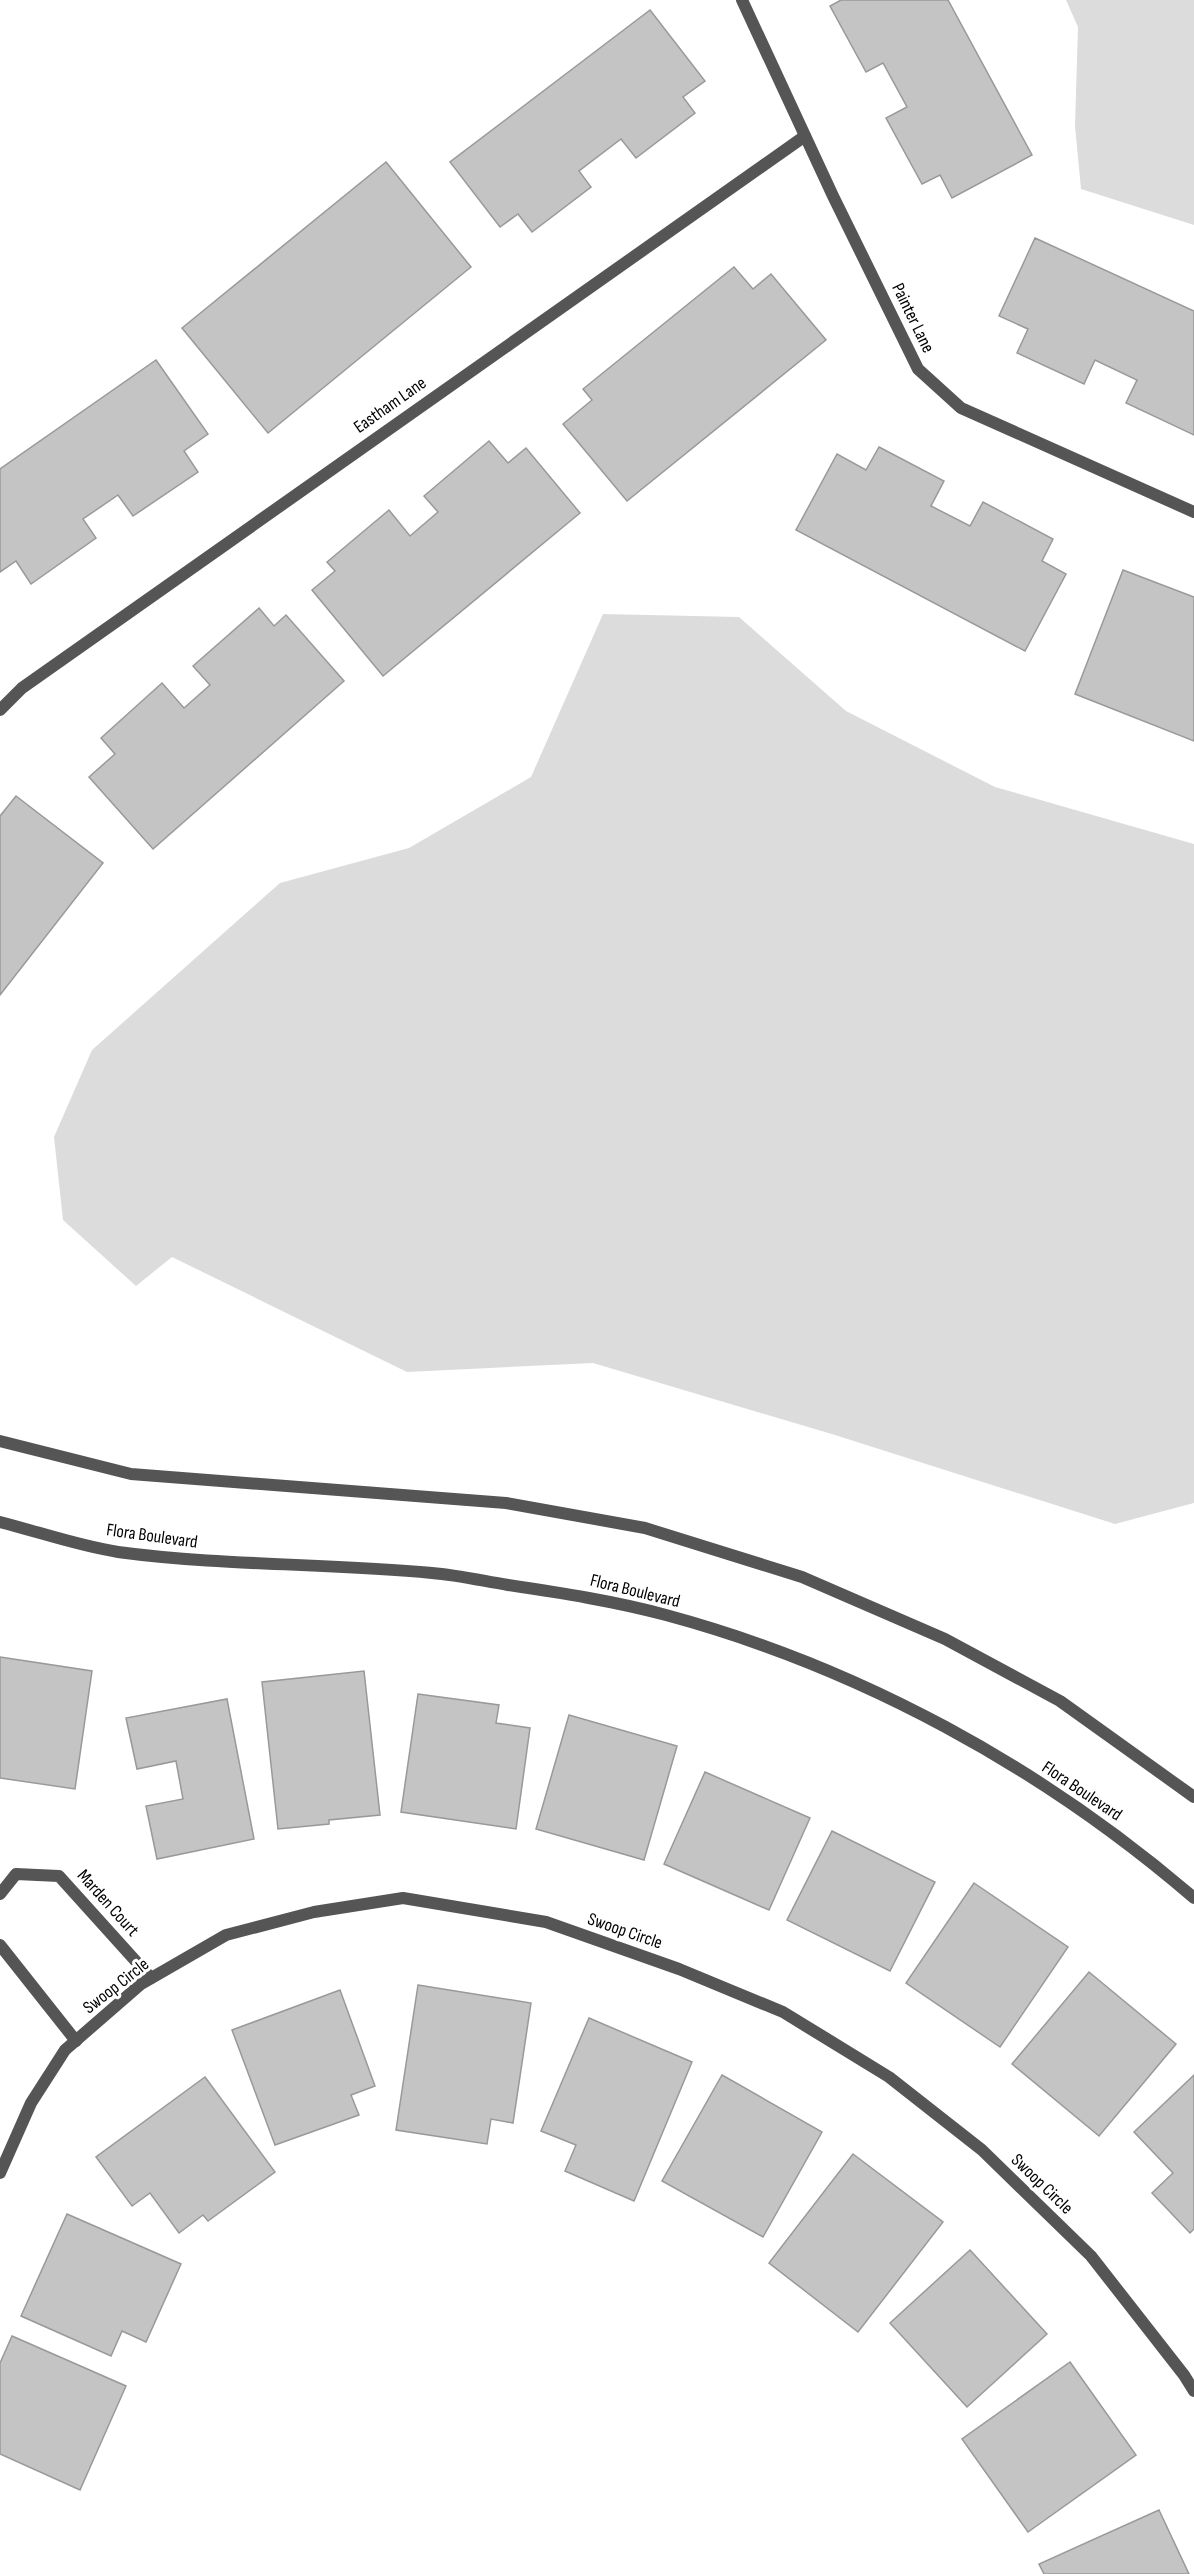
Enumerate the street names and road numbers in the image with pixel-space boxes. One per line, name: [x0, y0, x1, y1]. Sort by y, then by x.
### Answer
street label: Painter Lane: [887, 280, 939, 356]
street label: Eastham Lane: [350, 372, 430, 438]
street label: Flora Boulevard: [105, 1519, 199, 1553]
street label: Flora Boulevard: [588, 1570, 682, 1612]
street label: Flora Boulevard: [1038, 1757, 1126, 1825]
street label: Marden Court: [73, 1865, 144, 1941]
street label: Swoop Circle: [585, 1908, 665, 1954]
street label: Swoop Circle: [79, 1954, 153, 2018]
street label: Swoop Circle: [1007, 2149, 1077, 2219]

